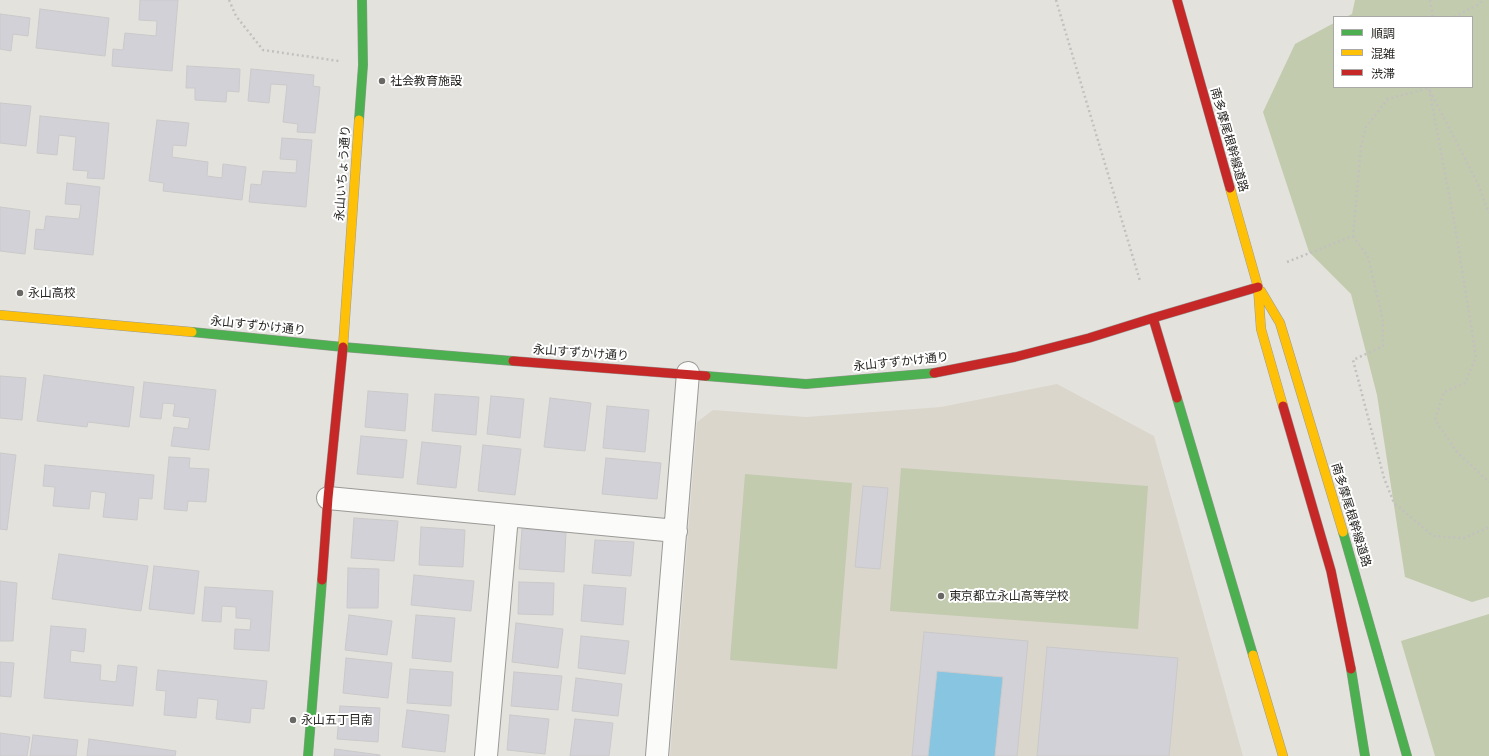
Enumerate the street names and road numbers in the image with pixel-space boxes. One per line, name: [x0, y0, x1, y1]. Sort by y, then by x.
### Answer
street label: 南多摩尾根幹線道路: [1207, 86, 1251, 194]
street label: 永山いちょう通り: [332, 125, 354, 221]
street label: 永山すずかけ通り: [210, 314, 306, 338]
street label: 永山すずかけ通り: [533, 342, 629, 364]
street label: 永山すずかけ通り: [853, 350, 949, 374]
street label: 南多摩尾根幹線道路: [1328, 461, 1374, 569]

